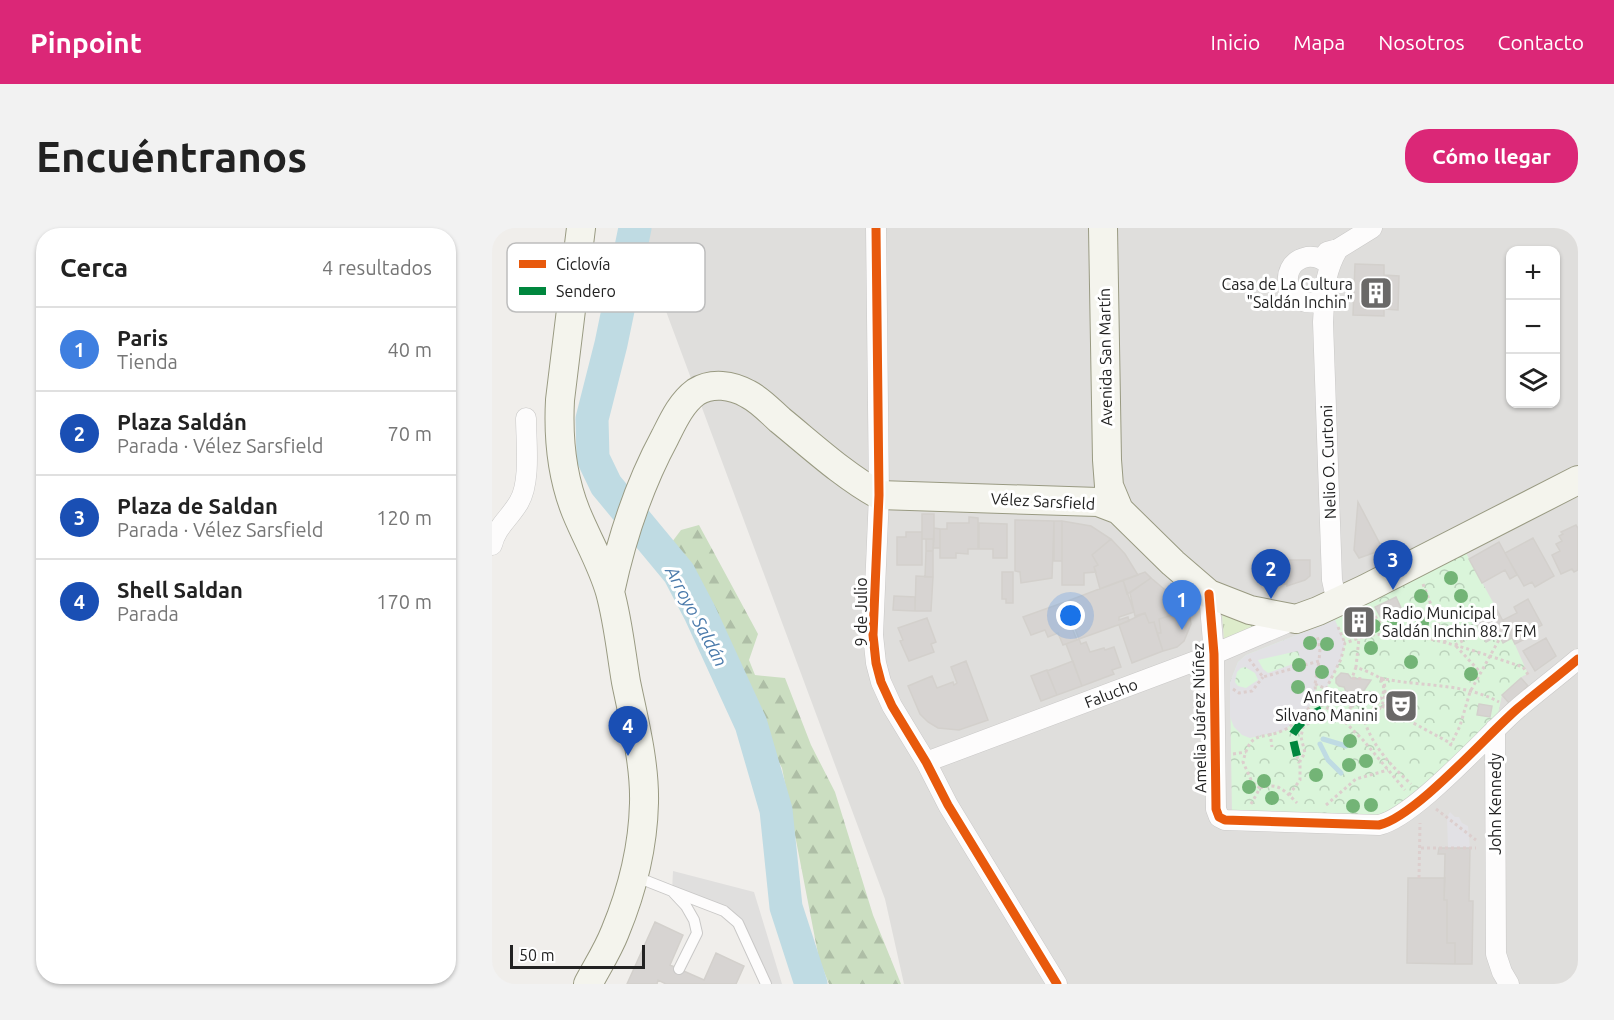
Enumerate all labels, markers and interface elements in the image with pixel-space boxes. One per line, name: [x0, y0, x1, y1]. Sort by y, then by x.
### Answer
text: Pinpoint: [30, 27, 142, 58]
text: Inicio: [1211, 30, 1260, 54]
text: Mapa: [1293, 30, 1345, 54]
text: Nosotros: [1378, 30, 1465, 54]
text: Contacto: [1498, 30, 1584, 54]
button: Cómo llegar: [1405, 129, 1578, 183]
text: Encuéntranos: [36, 133, 307, 180]
legend: [507, 243, 705, 312]
map controls: [1506, 246, 1560, 408]
button: +: [1506, 246, 1560, 300]
text: Cerca: [60, 253, 128, 282]
text: Ciclovía: [556, 255, 611, 273]
text: 4 resultados: [322, 256, 432, 279]
place label: Casa de La Cultura "Saldán Inchin": [1222, 275, 1353, 311]
building icon: Casa de La Cultura "Saldán Inchin": [1358, 275, 1394, 311]
text: Sendero: [556, 282, 616, 300]
street label: Avenida San Martín: [1095, 288, 1115, 426]
button: −: [1506, 300, 1560, 354]
text: Paris: [117, 325, 168, 350]
text: 1: [74, 338, 85, 361]
text: 40 m: [388, 338, 432, 361]
text: Tienda: [117, 350, 178, 373]
button: layers: [1506, 354, 1560, 408]
street label: Nelio O. Curtoni: [1317, 404, 1339, 520]
text: Plaza Saldán: [117, 409, 247, 434]
text: 2: [74, 422, 85, 445]
text: 70 m: [388, 422, 432, 445]
text: Parada · Vélez Sarsfield: [117, 434, 324, 457]
street label: Vélez Sarsfield: [990, 489, 1096, 513]
text: Plaza de Saldan: [117, 493, 278, 518]
text: 3: [74, 506, 85, 529]
text: 120 m: [376, 506, 432, 529]
text: Parada · Vélez Sarsfield: [117, 518, 324, 541]
pin: 3: [1374, 540, 1412, 590]
pin: 2: [1252, 550, 1290, 599]
water label: Arroyo Saldán: [662, 562, 732, 670]
text: Shell Saldan: [117, 577, 243, 602]
street label: 9 de Julio: [852, 578, 870, 647]
pin: 1: [1162, 580, 1202, 630]
text: 4: [74, 590, 85, 613]
text: 170 m: [376, 590, 432, 613]
your location: [1056, 601, 1085, 630]
text: Parada: [117, 602, 179, 625]
building icon: Radio Municipal Saldán Inchin 88.7 FM: [1341, 604, 1377, 640]
place label: Radio Municipal Saldán Inchin 88.7 FM: [1382, 604, 1537, 640]
street label: Amelia Juárez Núñez: [1189, 643, 1209, 793]
street label: Falucho: [1082, 675, 1140, 711]
place label: Anfiteatro Silvano Manini: [1275, 688, 1378, 724]
theatre icon: Anfiteatro Silvano Manini: [1383, 688, 1419, 724]
pin: 4: [608, 706, 648, 756]
street label: John Kennedy: [1486, 753, 1504, 855]
scale bar: [510, 942, 645, 970]
text: 50 m: [519, 946, 555, 964]

